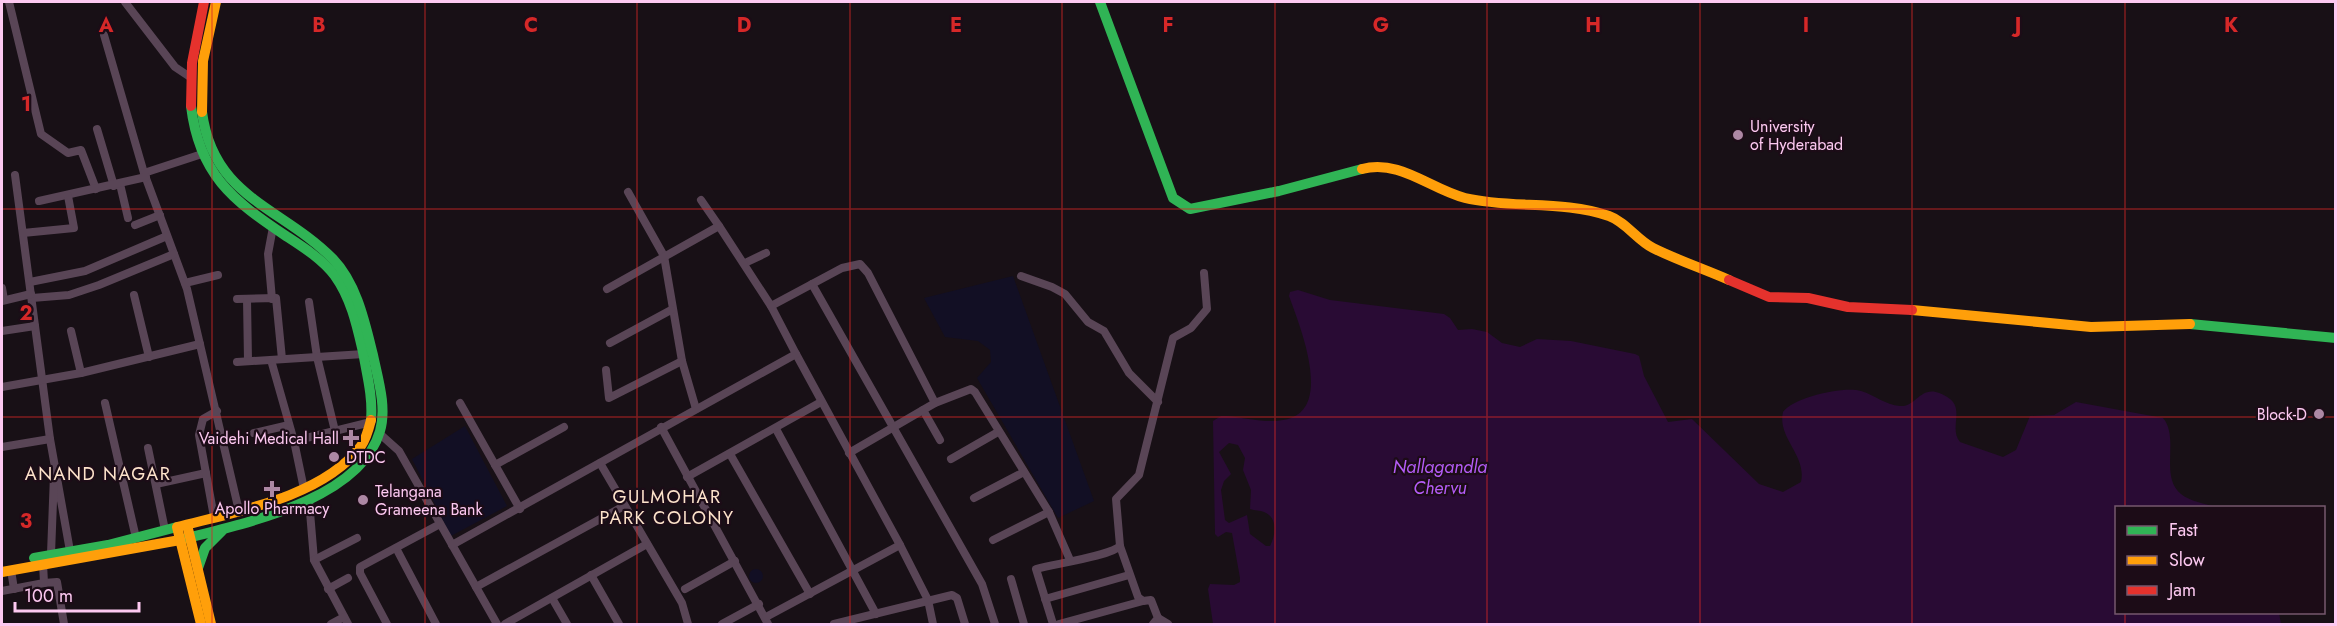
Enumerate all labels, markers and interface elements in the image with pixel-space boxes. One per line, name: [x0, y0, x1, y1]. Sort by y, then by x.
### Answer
text: A: [98, 11, 114, 40]
text: B: [312, 11, 326, 40]
text: C: [524, 11, 538, 40]
text: D: [737, 11, 751, 40]
text: E: [950, 11, 962, 40]
text: F: [1162, 11, 1174, 40]
text: G: [1373, 11, 1389, 40]
text: H: [1585, 11, 1601, 40]
text: I: [1803, 11, 1809, 40]
text: J: [2011, 11, 2021, 40]
text: K: [2224, 11, 2238, 40]
text: 1: [21, 90, 31, 119]
place label: University of Hyderabad: [1750, 115, 1843, 156]
marker: University of Hyderabad: [1731, 128, 1745, 142]
text: 2: [19, 299, 33, 328]
place label: Block-D: [2257, 403, 2307, 426]
marker: Block-D: [2312, 407, 2326, 421]
place label: Vaidehi Medical Hall: [199, 427, 339, 450]
marker: Vaidehi Medical Hall: [344, 431, 358, 445]
place label: DTDC: [346, 446, 386, 469]
marker: DTDC: [327, 450, 341, 464]
water label: Nallagandla Chervu: [1393, 454, 1487, 501]
district label: ANAND NAGAR: [25, 461, 171, 487]
place label: Telangana Grameena Bank: [375, 480, 483, 521]
marker: Apollo Pharmacy: [265, 482, 279, 496]
district label: GULMOHAR PARK COLONY: [599, 484, 735, 531]
marker: Telangana Grameena Bank: [356, 493, 370, 507]
place label: Apollo Pharmacy: [215, 497, 330, 520]
legend: [2115, 506, 2325, 614]
text: 3: [20, 507, 32, 536]
text: Fast: [2169, 517, 2198, 543]
text: Slow: [2169, 547, 2206, 573]
scale bar: [15, 575, 140, 613]
text: Jam: [2167, 577, 2196, 603]
text: 100 m: [24, 583, 73, 609]

